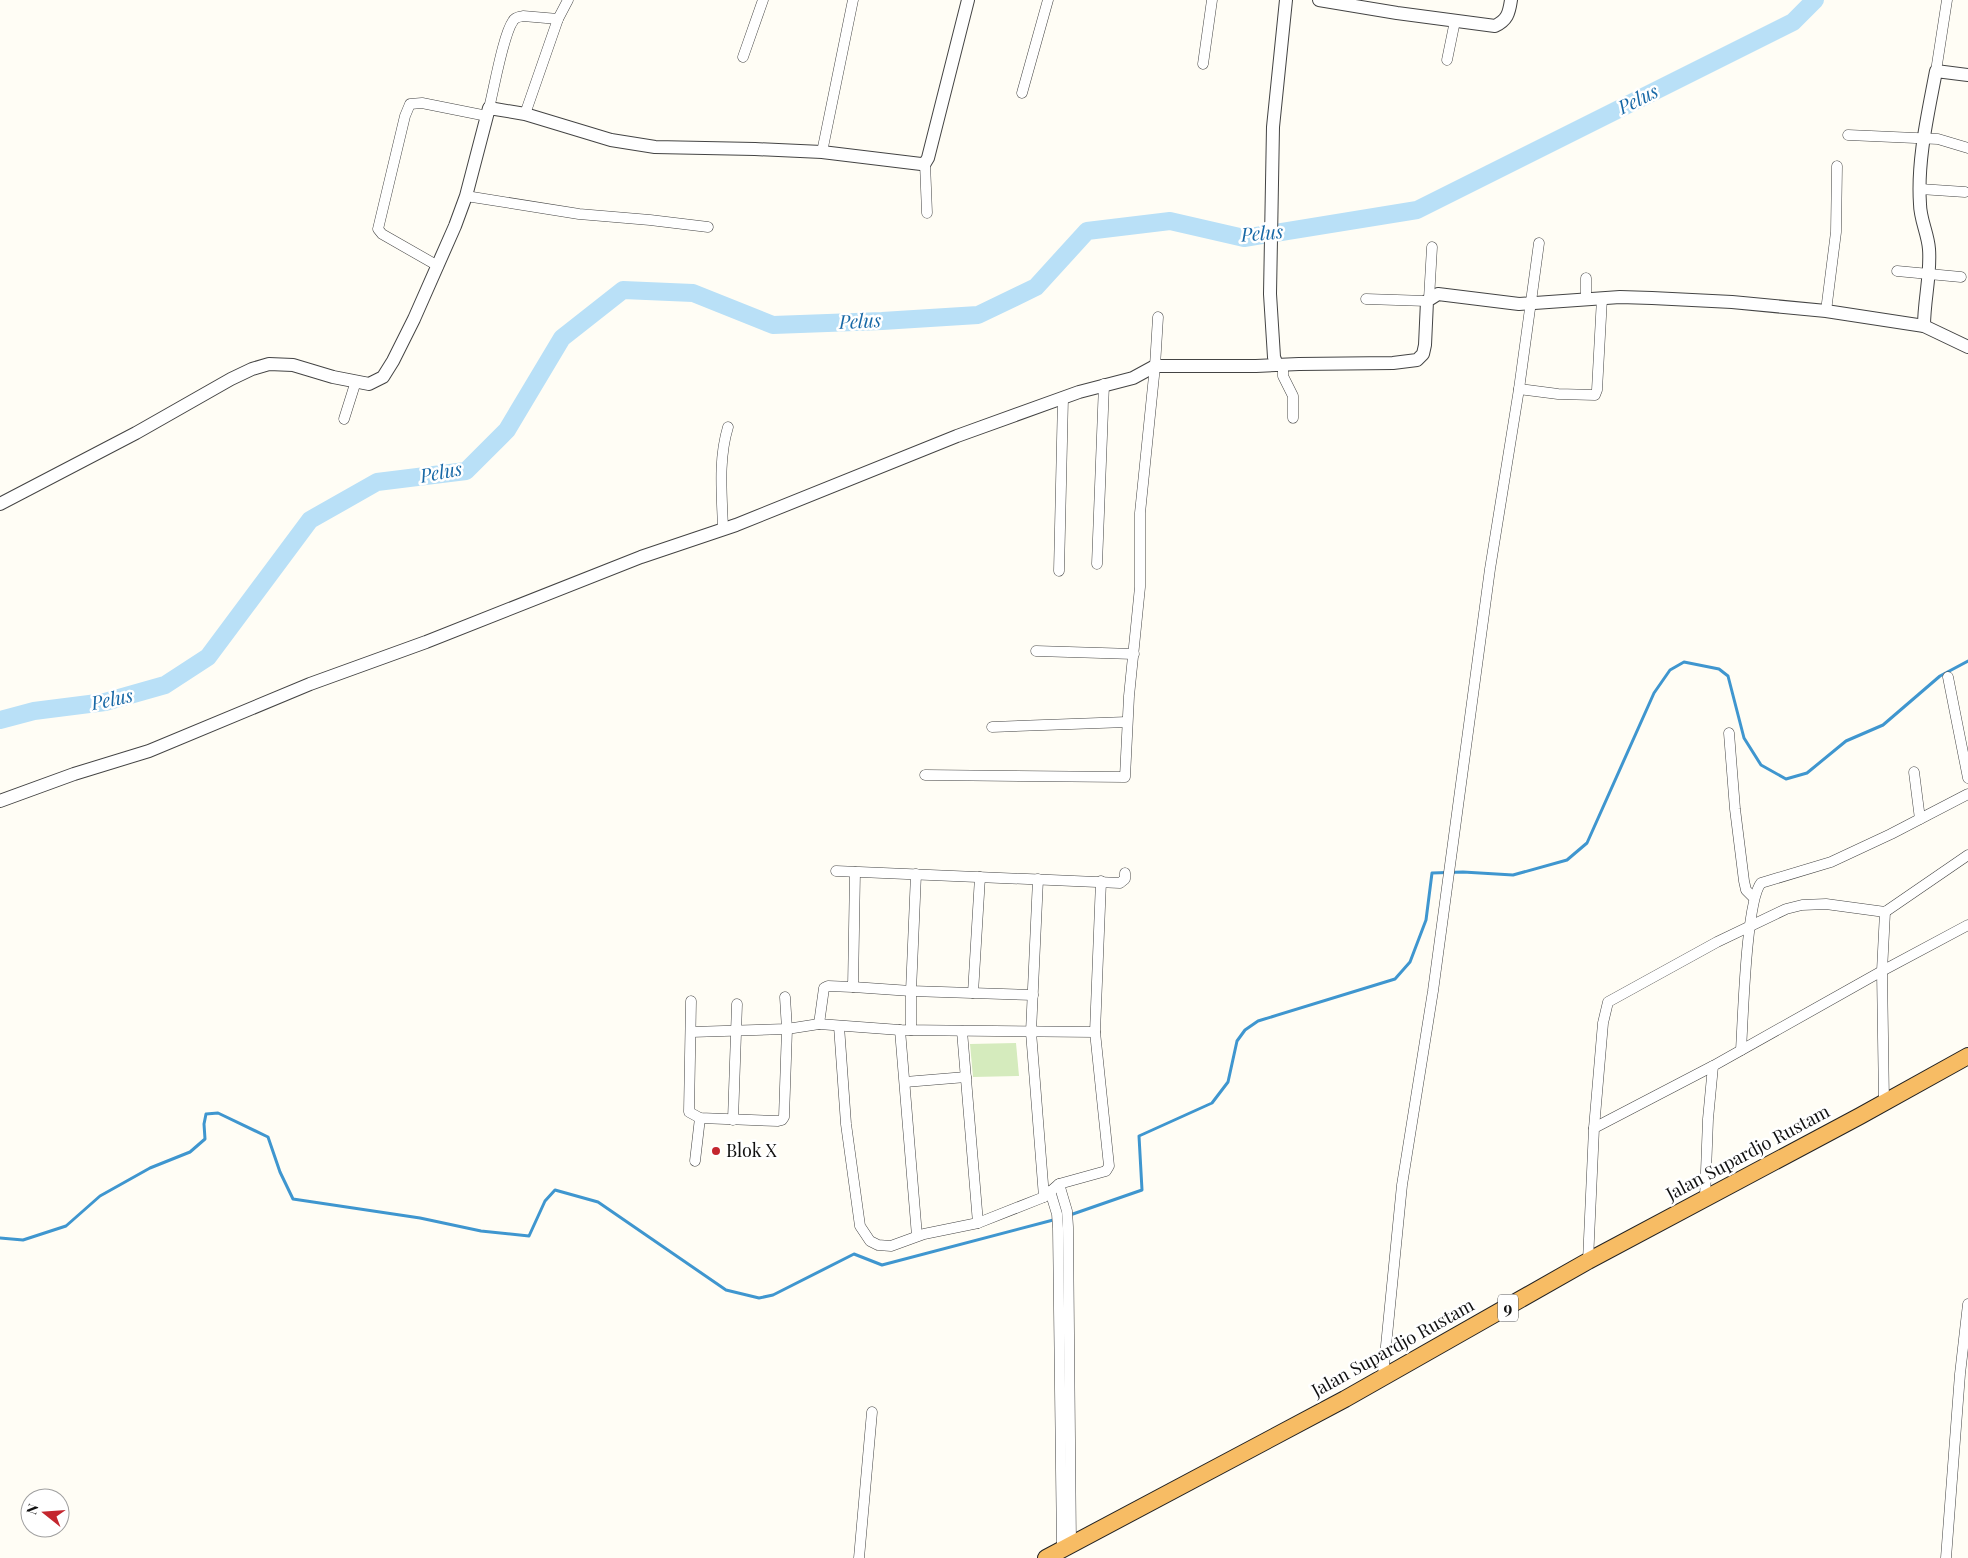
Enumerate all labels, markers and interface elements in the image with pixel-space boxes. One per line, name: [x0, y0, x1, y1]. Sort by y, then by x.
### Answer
water label: Pelus: [1612, 77, 1662, 120]
water label: Pelus: [1239, 217, 1284, 247]
water label: Pelus: [837, 306, 882, 334]
water label: Pelus: [417, 454, 464, 488]
water label: Pelus: [87, 681, 135, 715]
street label: Jalan Supardjo Rustam: [1661, 1099, 1834, 1206]
place label: Blok X: [726, 1138, 778, 1162]
marker: Blok X: [710, 1145, 722, 1157]
street label: Jalan Supardjo Rustam: [1306, 1292, 1478, 1402]
road number: 9: [1498, 1295, 1518, 1322]
north arrow: [20, 1488, 70, 1538]
text: N: [22, 1501, 43, 1517]

